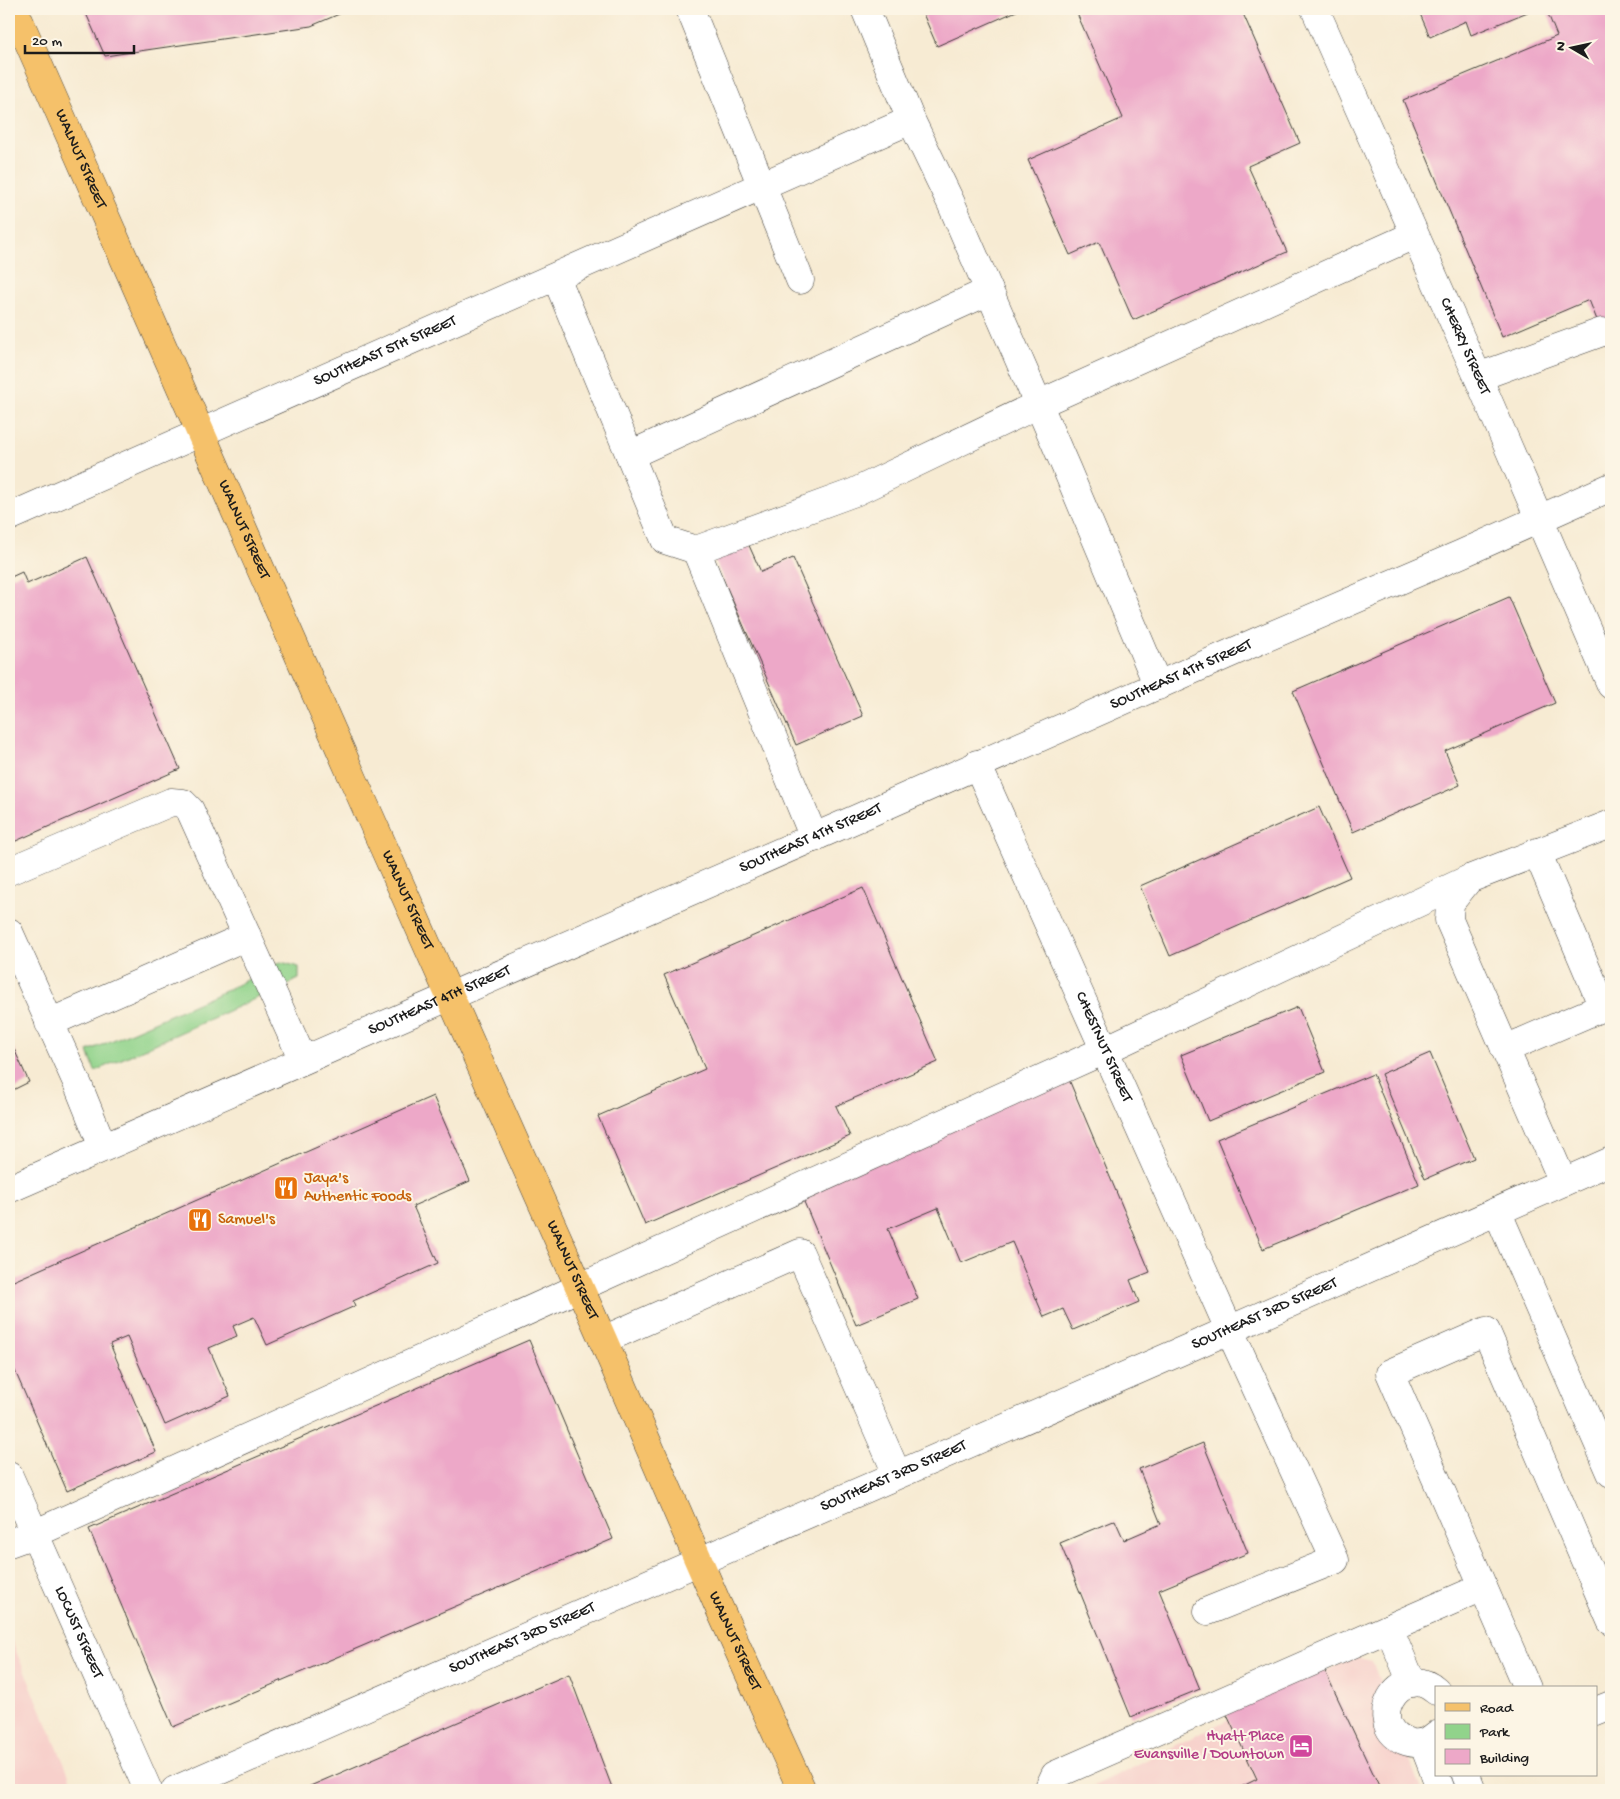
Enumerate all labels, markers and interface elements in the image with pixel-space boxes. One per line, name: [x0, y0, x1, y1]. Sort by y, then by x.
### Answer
scale bar: [25, 22, 134, 54]
north arrow: [1548, 22, 1598, 72]
text: 20 m: [32, 33, 62, 51]
text: N: [1553, 41, 1571, 52]
street label: WALNUT STREET: [50, 106, 111, 212]
street label: CHERRY STREET: [1435, 295, 1494, 398]
street label: SOUTHEAST 5TH STREET: [311, 311, 460, 391]
street label: WALNUT STREET: [213, 477, 274, 583]
street label: SOUTHEAST 4TH STREET: [1107, 635, 1256, 715]
street label: SOUTHEAST 4TH STREET: [737, 799, 886, 878]
street label: WALNUT STREET: [377, 848, 438, 953]
street label: SOUTHEAST 4TH STREET: [366, 961, 514, 1040]
street label: CHESTNUT STREET: [1070, 989, 1137, 1106]
place label: Jaya's Authentic Foods: [304, 1170, 412, 1207]
restaurant icon: Jaya's Authentic Foods: [273, 1175, 299, 1201]
restaurant icon: Samuel's: [187, 1207, 213, 1233]
place label: Samuel's: [218, 1211, 276, 1230]
street label: WALNUT STREET: [542, 1218, 603, 1323]
street label: SOUTHEAST 3RD STREET: [1189, 1273, 1341, 1355]
street label: SOUTHEAST 3RD STREET: [818, 1436, 970, 1517]
street label: LOCUST STREET: [50, 1583, 107, 1682]
street label: WALNUT STREET: [704, 1589, 765, 1694]
street label: SOUTHEAST 3RD STREET: [446, 1598, 599, 1679]
legend: [1435, 1686, 1598, 1776]
text: Road: [1480, 1700, 1514, 1718]
text: Park: [1479, 1724, 1510, 1742]
place label: Hyatt Place Evansville / Downtown: [1134, 1728, 1285, 1765]
hotel icon: Hyatt Place Evansville / Downtown: [1288, 1733, 1314, 1759]
text: Building: [1479, 1750, 1529, 1768]

